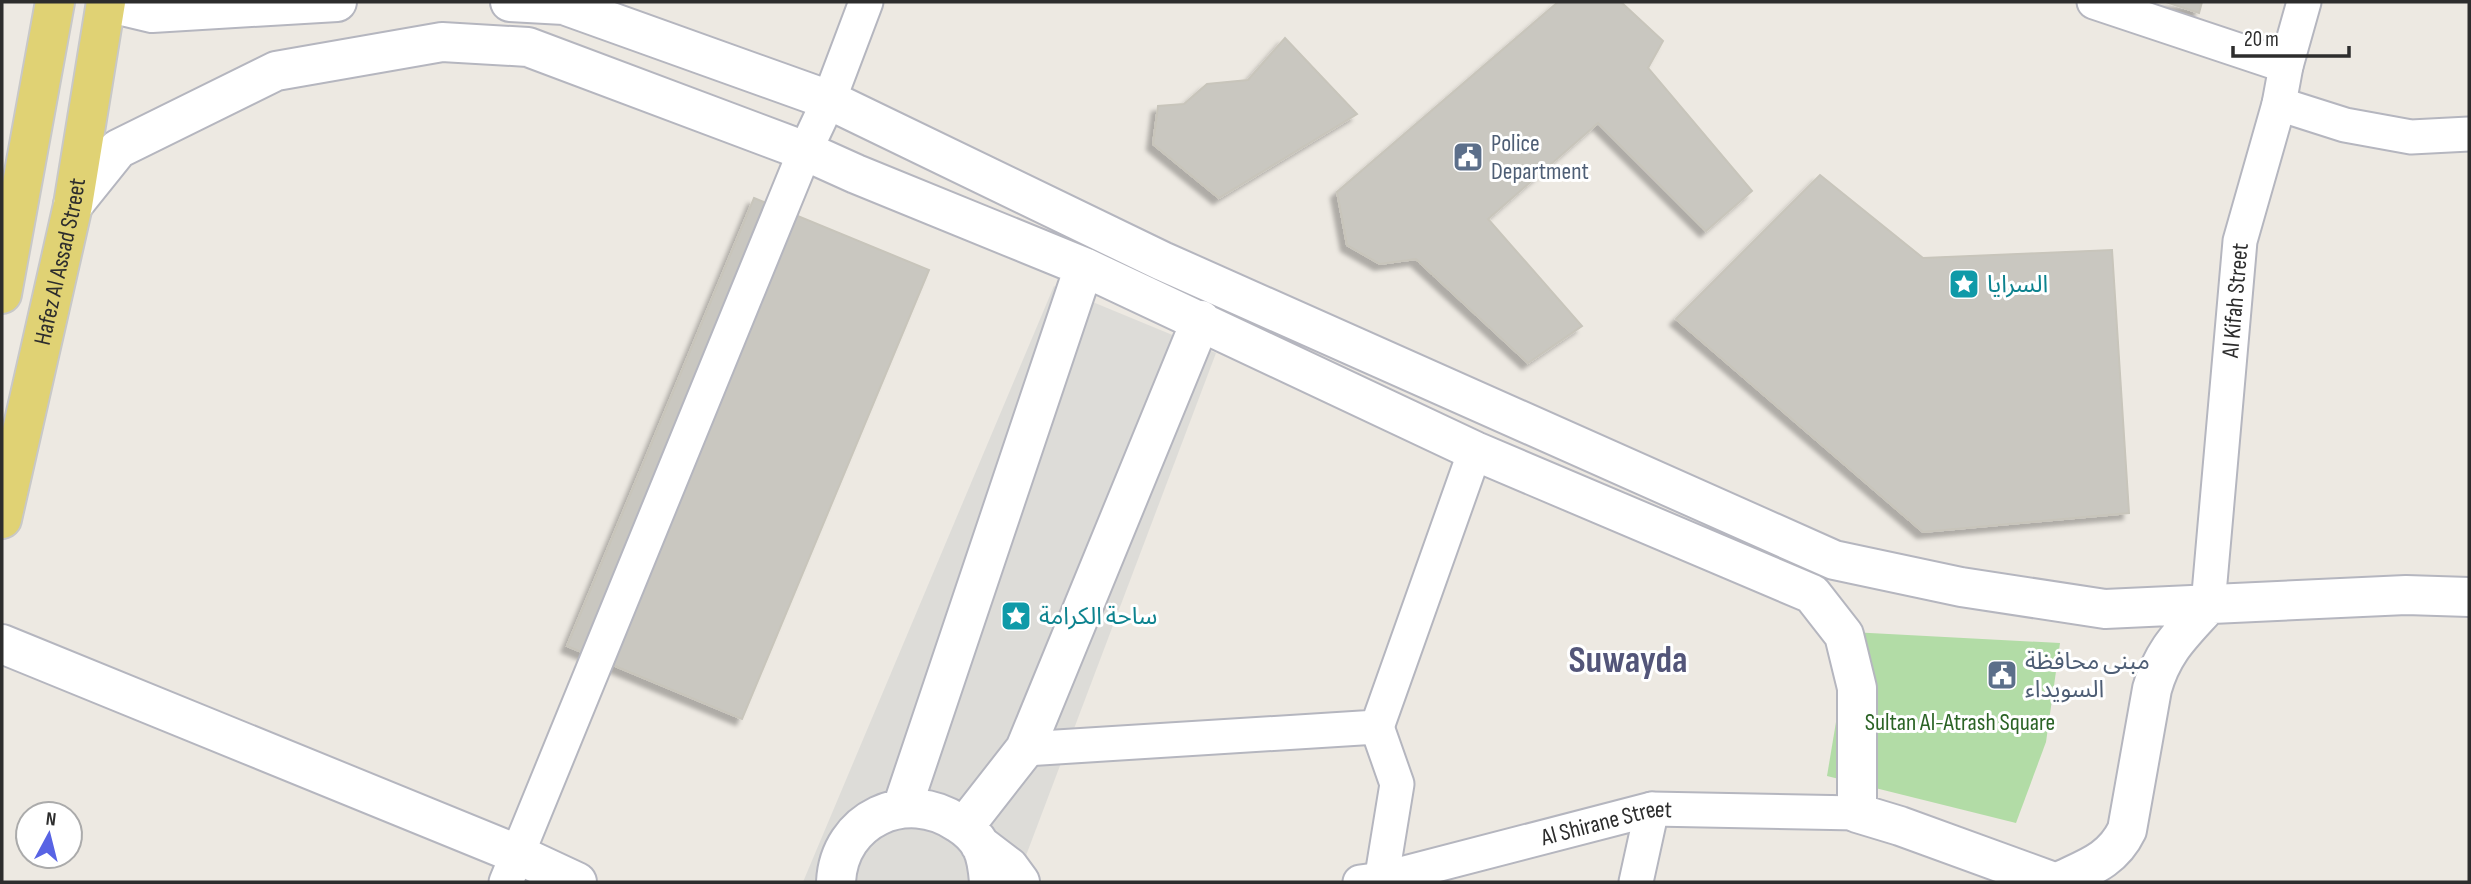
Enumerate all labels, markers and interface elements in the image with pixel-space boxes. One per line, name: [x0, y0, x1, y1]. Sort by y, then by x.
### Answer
scale bar: [2233, 14, 2348, 58]
text: 20 m: [2244, 27, 2279, 52]
place label: Police Department: [1491, 129, 1589, 186]
public building icon: Police Department: [1451, 140, 1485, 174]
street label: Hafez Al Assad Street: [28, 176, 92, 348]
street label: Al Kifah Street: [2216, 242, 2255, 360]
place icon: السرايا: [1947, 267, 1981, 301]
place label: السرايا: [1987, 270, 2048, 299]
place icon: ساحة الكرامة: [999, 599, 1033, 633]
place label: ساحة الكرامة: [1039, 602, 1157, 631]
district label: Suwayda: [1568, 638, 1688, 683]
place label: مبنى محافظة السويداء: [2025, 647, 2150, 704]
public building icon: مبنى محافظة السويداء: [1985, 658, 2019, 692]
park label: Sultan Al-Atrash Square: [1865, 708, 2055, 737]
street label: Al Shirane Street: [1537, 795, 1672, 852]
north arrow: [14, 800, 84, 870]
text: N: [44, 808, 57, 832]

